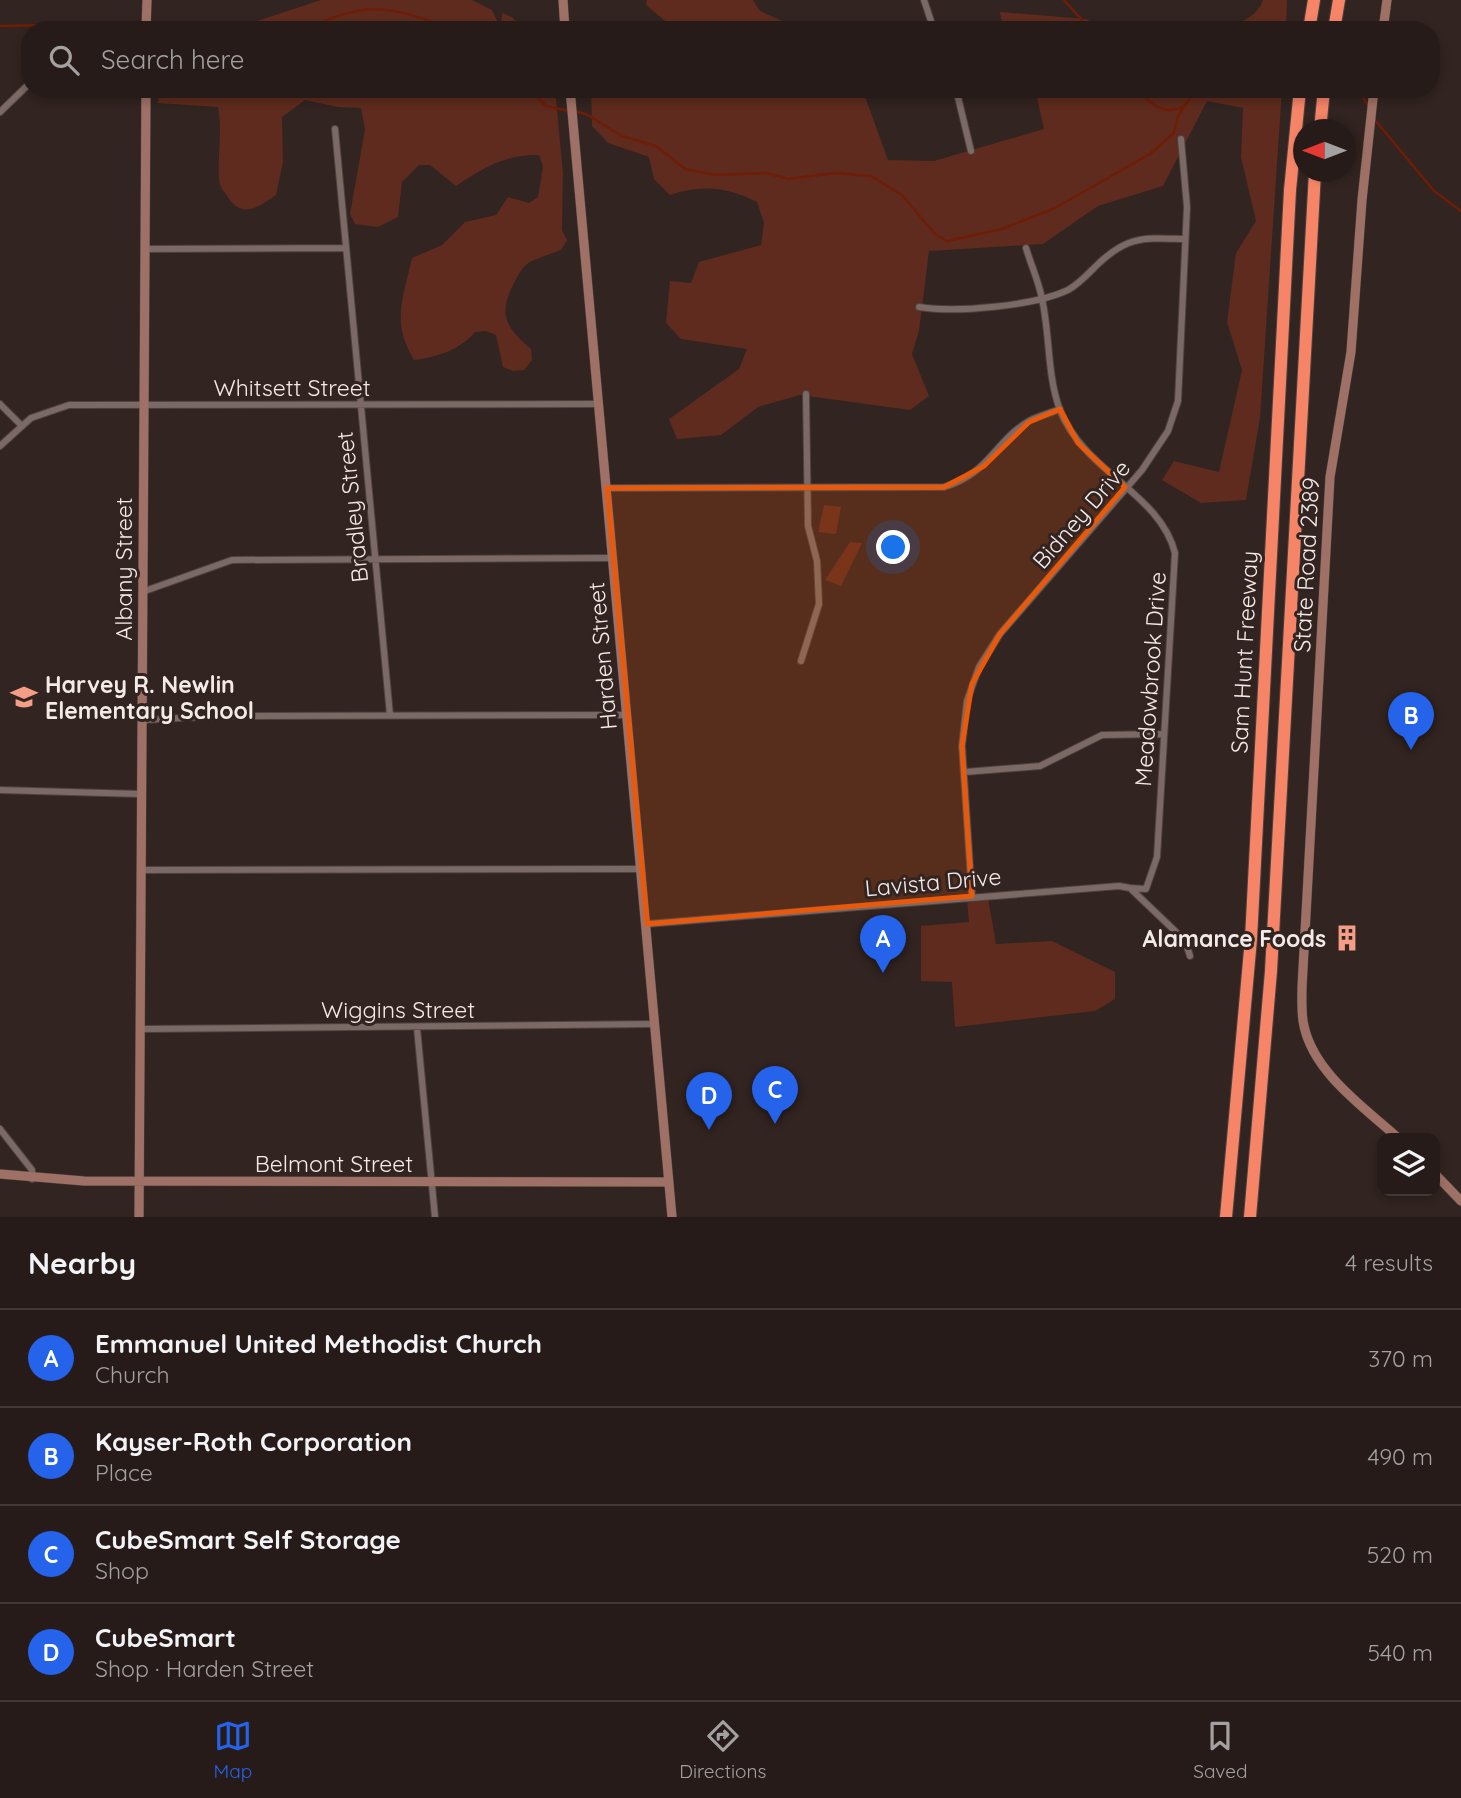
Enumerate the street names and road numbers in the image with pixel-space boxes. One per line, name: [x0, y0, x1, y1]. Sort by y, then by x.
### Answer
street label: Whitsett Street: [214, 373, 371, 402]
street label: Bradley Street: [330, 430, 374, 584]
street label: Bidney Drive: [1026, 454, 1136, 574]
street label: State Road 2389: [1287, 477, 1325, 653]
street label: Albany Street: [109, 497, 138, 641]
street label: Sam Hunt Freeway: [1224, 550, 1264, 754]
street label: Meadowbrook Drive: [1128, 571, 1172, 787]
street label: Harden Street: [581, 581, 623, 731]
street label: Lavista Drive: [863, 862, 1003, 902]
street label: Wiggins Street: [321, 995, 475, 1024]
street label: Belmont Street: [255, 1149, 413, 1178]

